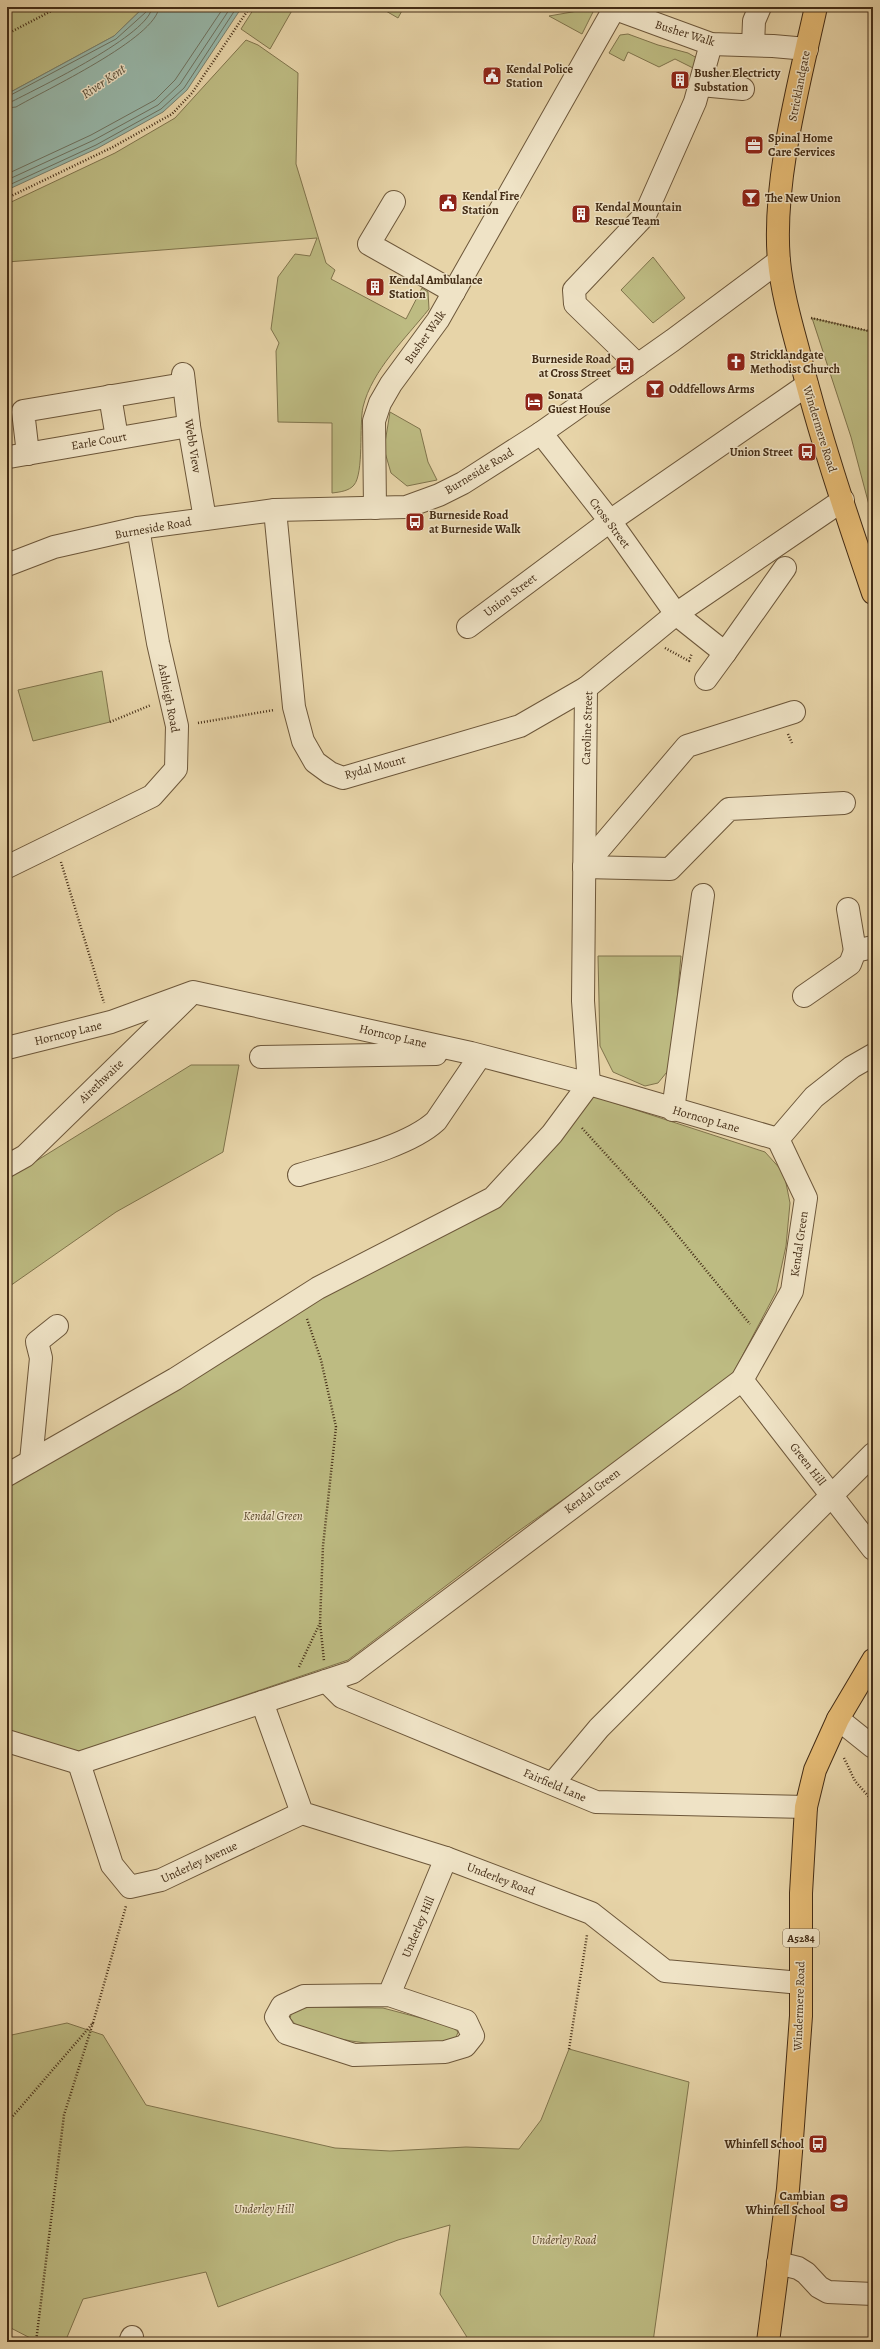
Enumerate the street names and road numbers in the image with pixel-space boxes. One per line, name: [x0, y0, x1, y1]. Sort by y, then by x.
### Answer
street label: Busher Walk: [653, 16, 717, 50]
street label: Stricklandgate: [784, 49, 814, 123]
street label: Busher Walk: [401, 307, 449, 367]
street label: Windermere Road: [799, 383, 841, 475]
street label: Webb View: [181, 417, 205, 475]
street label: Earle Court: [70, 428, 128, 454]
street label: Burneside Road: [442, 444, 517, 498]
street label: Cross Street: [586, 495, 634, 552]
street label: Burneside Road: [113, 513, 193, 543]
street label: Union Street: [480, 570, 540, 620]
street label: Ashleigh Road: [154, 661, 184, 734]
street label: Caroline Street: [578, 691, 596, 765]
street label: Rydal Mount: [343, 751, 407, 783]
street label: Horncop Lane: [32, 1017, 104, 1049]
street label: Horncop Lane: [357, 1020, 429, 1052]
street label: Airethwaite: [74, 1056, 127, 1107]
street label: Horncop Lane: [671, 1102, 741, 1136]
street label: Kendal Green: [786, 1210, 812, 1278]
street label: Green Hill: [786, 1439, 830, 1489]
street label: Kendal Green: [561, 1464, 624, 1517]
street label: Fairfield Lane: [521, 1765, 589, 1805]
street label: Underley Avenue: [158, 1837, 240, 1887]
street label: Underley Road: [465, 1859, 538, 1900]
street label: Underley Hill: [398, 1894, 438, 1960]
road number: A5284: [783, 1929, 819, 1947]
street label: Windermere Road: [789, 1960, 809, 2052]

